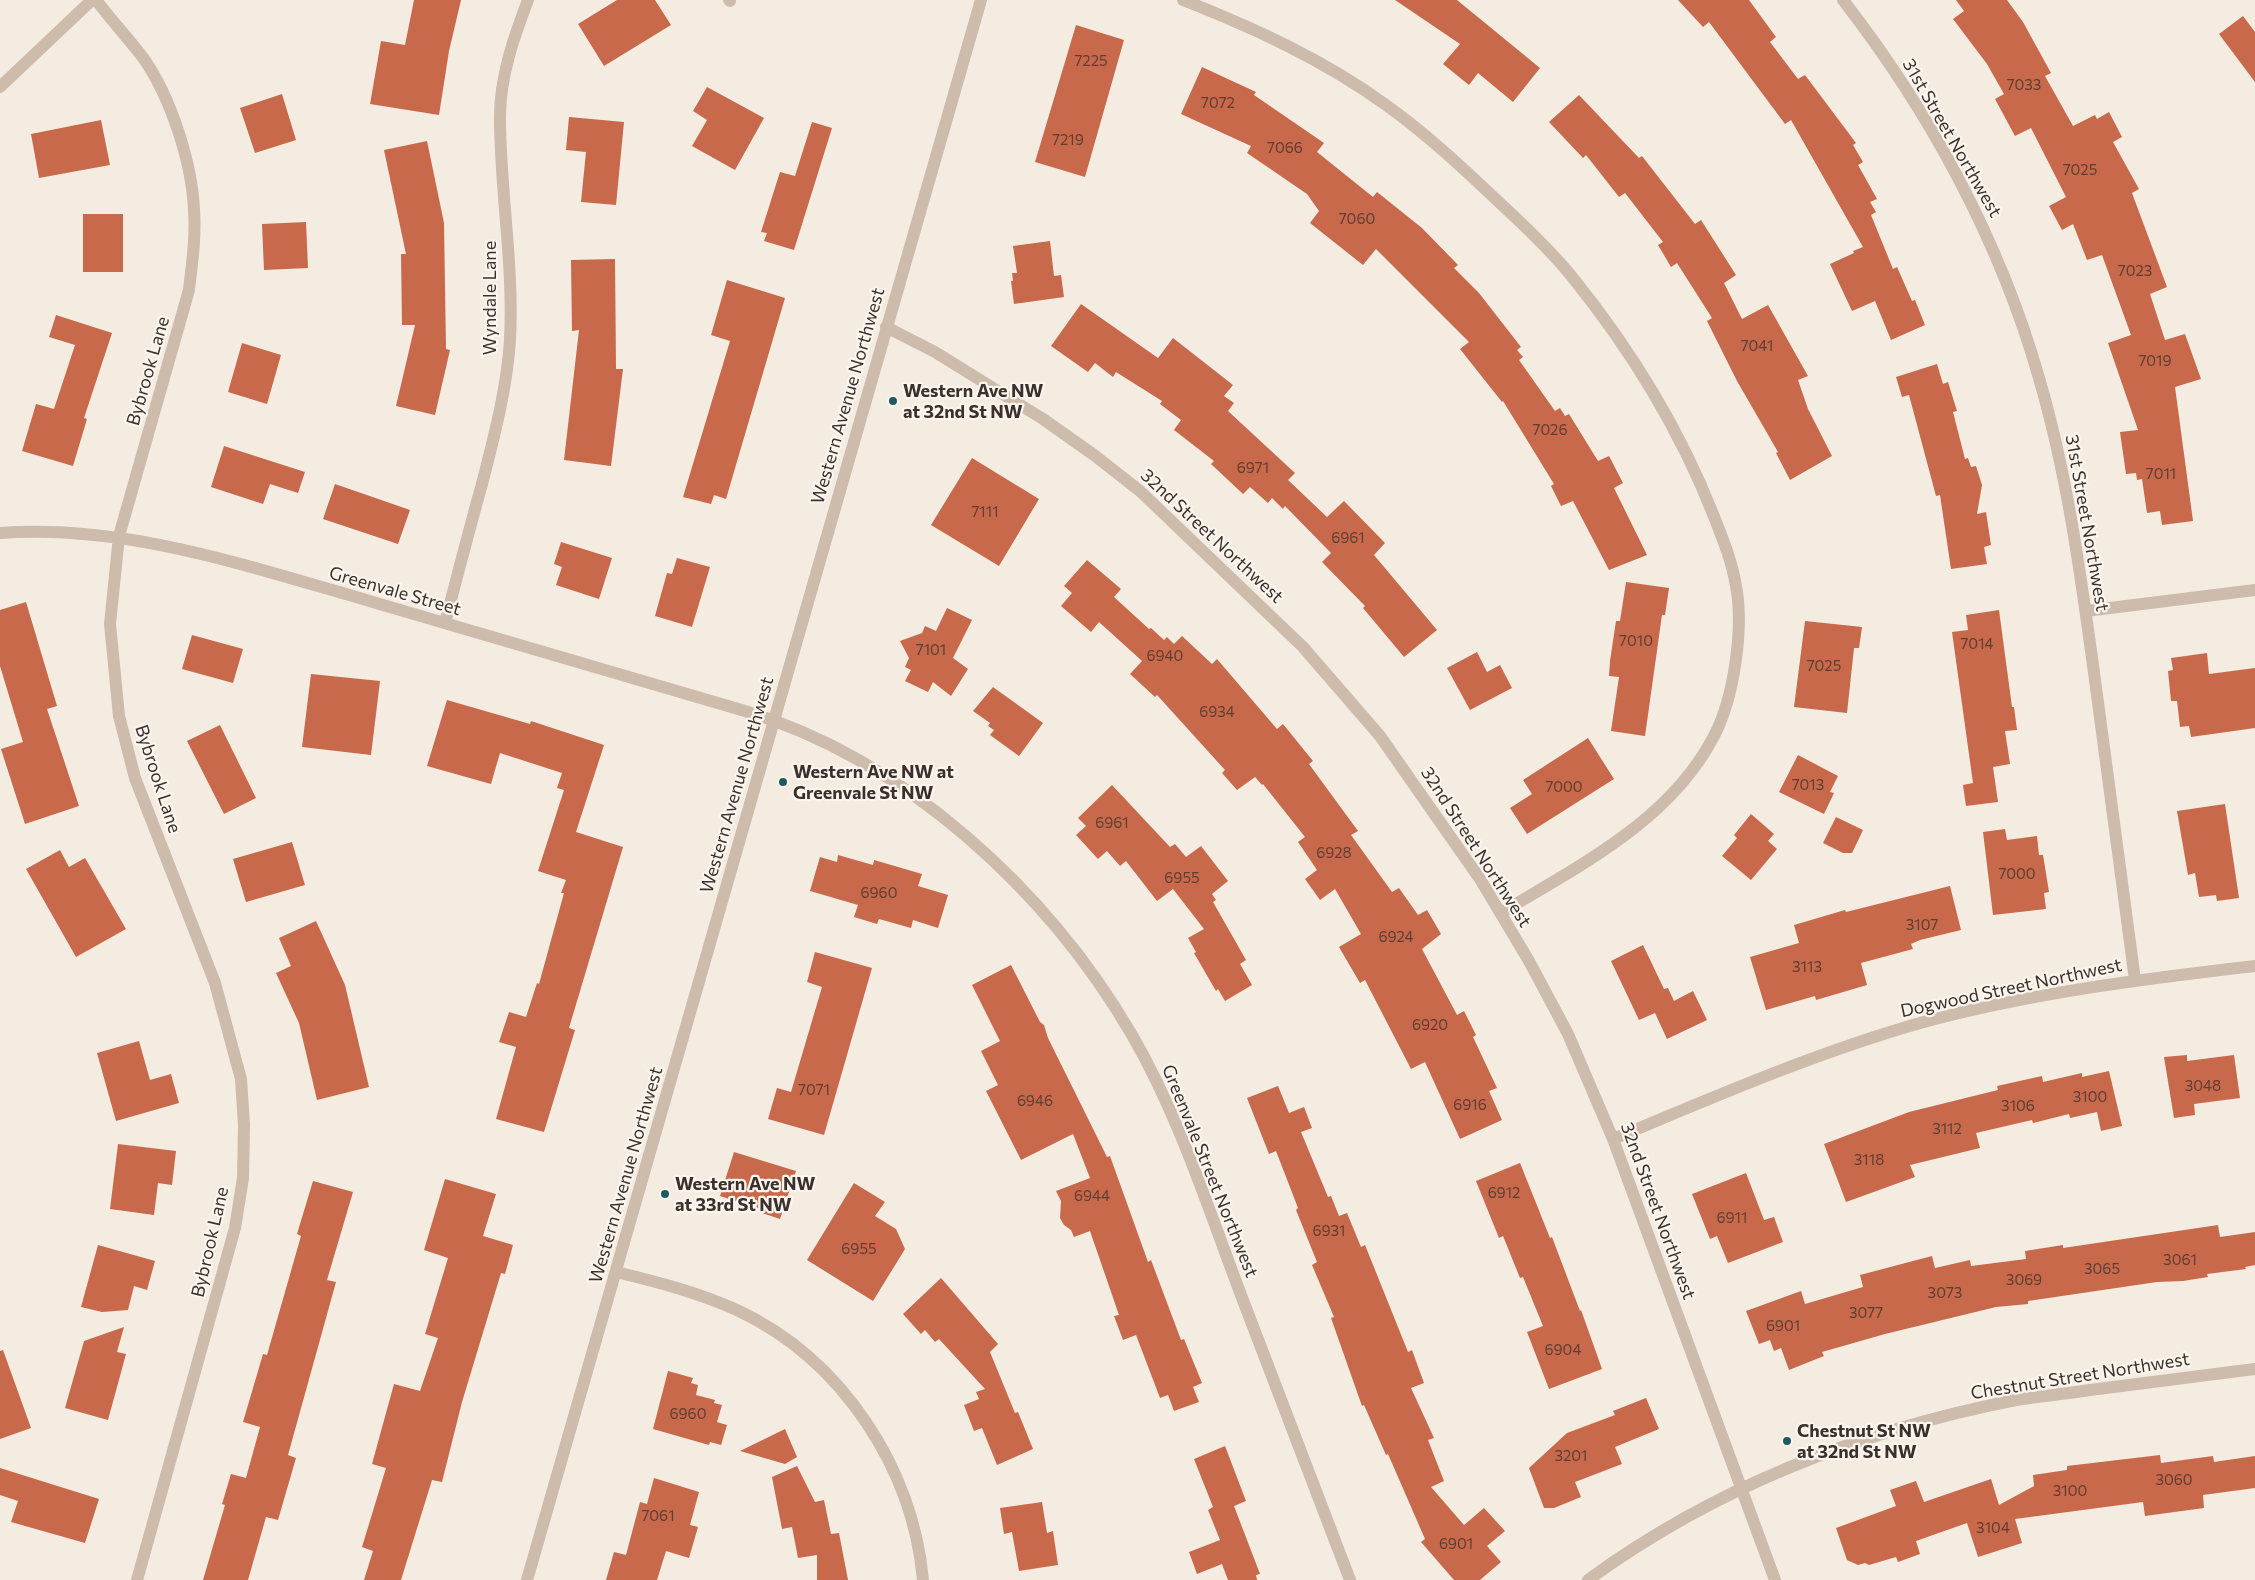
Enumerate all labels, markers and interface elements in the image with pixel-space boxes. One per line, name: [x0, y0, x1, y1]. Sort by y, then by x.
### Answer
house number: 7225: [1074, 52, 1108, 70]
street label: 31st Street Northwest: [1898, 55, 2006, 221]
house number: 7033: [2007, 76, 2041, 94]
house number: 7072: [1201, 94, 1235, 112]
house number: 7219: [1052, 131, 1084, 149]
house number: 7066: [1267, 139, 1303, 157]
house number: 7025: [2063, 161, 2097, 179]
house number: 7060: [1339, 210, 1375, 228]
street label: Wyndale Lane: [479, 241, 501, 355]
house number: 7023: [2118, 262, 2152, 280]
street label: Western Avenue Northwest: [807, 285, 889, 507]
street label: Bybrook Lane: [122, 314, 174, 428]
house number: 7041: [1741, 337, 1773, 355]
house number: 7019: [2138, 352, 2172, 370]
place label: Western Ave NW at 32nd St NW: [903, 380, 1043, 422]
marker: Western Ave NW at 32nd St NW: [887, 395, 899, 407]
house number: 7026: [1532, 421, 1568, 439]
street label: 31st Street Northwest: [2061, 433, 2113, 613]
house number: 6971: [1237, 459, 1269, 477]
street label: 32nd Street Northwest: [1136, 464, 1288, 608]
house number: 7011: [2146, 465, 2176, 483]
house number: 7111: [971, 503, 999, 521]
house number: 6961: [1331, 529, 1365, 547]
street label: Greenvale Street: [327, 562, 463, 620]
house number: 7010: [1619, 632, 1653, 650]
house number: 7014: [1960, 635, 1994, 653]
house number: 7101: [916, 641, 946, 659]
house number: 6940: [1147, 647, 1183, 665]
house number: 7025: [1807, 657, 1841, 675]
street label: Western Avenue Northwest: [696, 674, 778, 896]
house number: 6934: [1199, 703, 1235, 721]
street label: Bybrook Lane: [130, 722, 186, 836]
place label: Western Ave NW at Greenvale St NW: [793, 761, 954, 804]
street label: 32nd Street Northwest: [1416, 763, 1536, 931]
marker: Western Ave NW at Greenvale St NW: [777, 776, 789, 788]
house number: 7013: [1792, 776, 1824, 794]
house number: 7000: [1545, 778, 1583, 796]
house number: 6961: [1095, 814, 1129, 832]
house number: 6928: [1316, 844, 1352, 862]
house number: 7000: [1998, 865, 2036, 883]
house number: 6955: [1164, 869, 1200, 887]
house number: 6960: [861, 884, 897, 902]
house number: 3107: [1906, 916, 1938, 934]
house number: 6924: [1378, 928, 1414, 946]
street label: Dogwood Street Northwest: [1898, 954, 2124, 1022]
house number: 3113: [1792, 958, 1822, 976]
house number: 6920: [1412, 1016, 1448, 1034]
street label: Greenvale Street Northwest: [1157, 1061, 1263, 1281]
street label: Western Avenue Northwest: [585, 1064, 667, 1286]
house number: 3048: [2185, 1077, 2221, 1095]
house number: 7071: [798, 1081, 830, 1099]
house number: 3100: [2073, 1088, 2107, 1106]
house number: 6946: [1017, 1092, 1053, 1110]
house number: 6916: [1453, 1096, 1487, 1114]
house number: 3106: [2001, 1097, 2035, 1115]
street label: 32nd Street Northwest: [1616, 1120, 1700, 1302]
house number: 3112: [1932, 1120, 1962, 1138]
house number: 3118: [1854, 1151, 1884, 1169]
place label: Western Ave NW at 33rd St NW: [675, 1173, 815, 1216]
house number: 6912: [1488, 1184, 1520, 1202]
street label: Bybrook Lane: [187, 1185, 233, 1299]
house number: 6944: [1074, 1187, 1110, 1205]
marker: Western Ave NW at 33rd St NW: [659, 1188, 671, 1200]
house number: 6911: [1717, 1209, 1747, 1227]
house number: 6931: [1313, 1222, 1345, 1240]
house number: 6955: [841, 1240, 877, 1258]
house number: 3061: [2163, 1251, 2197, 1269]
house number: 3065: [2084, 1260, 2120, 1278]
house number: 3069: [2006, 1271, 2042, 1289]
house number: 3073: [1928, 1284, 1962, 1302]
house number: 3077: [1849, 1304, 1883, 1322]
house number: 6901: [1766, 1317, 1800, 1335]
house number: 6904: [1545, 1341, 1581, 1359]
street label: Chestnut Street Northwest: [1969, 1348, 2191, 1404]
house number: 6960: [670, 1405, 706, 1423]
place label: Chestnut St NW at 32nd St NW: [1797, 1420, 1931, 1462]
marker: Chestnut St NW at 32nd St NW: [1781, 1435, 1793, 1447]
house number: 3201: [1555, 1447, 1587, 1465]
house number: 3060: [2155, 1471, 2193, 1489]
house number: 3100: [2053, 1482, 2087, 1500]
house number: 7061: [641, 1507, 675, 1525]
house number: 3104: [1976, 1519, 2010, 1537]
house number: 6901: [1439, 1535, 1473, 1553]

